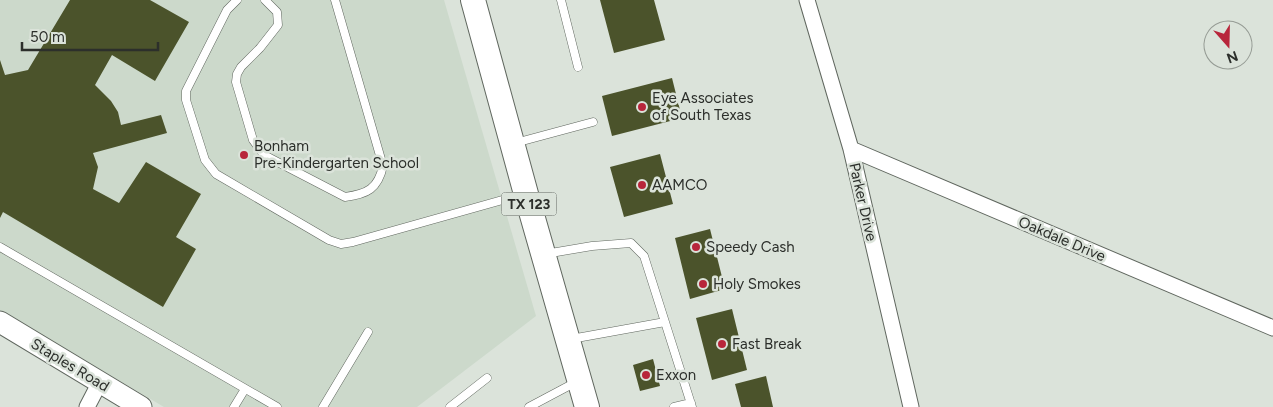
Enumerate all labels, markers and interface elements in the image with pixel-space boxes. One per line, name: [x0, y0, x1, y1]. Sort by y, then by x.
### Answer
scale bar: [22, 20, 159, 52]
north arrow: [1203, 20, 1253, 70]
text: 50 m: [30, 28, 65, 46]
text: N: [1224, 47, 1240, 67]
place label: Eye Associates of South Texas: [652, 89, 753, 124]
marker: Eye Associates of South Texas: [636, 101, 648, 113]
place label: Bonham Pre-Kindergarten School: [254, 137, 419, 172]
marker: Bonham Pre-Kindergarten School: [238, 149, 250, 161]
street label: Parker Drive: [845, 161, 881, 243]
place label: AAMCO: [652, 176, 707, 194]
marker: AAMCO: [636, 179, 648, 191]
road number: TX 123: [502, 192, 556, 215]
street label: Oakdale Drive: [1016, 213, 1108, 265]
place label: Speedy Cash: [706, 238, 795, 256]
marker: Speedy Cash: [690, 241, 702, 253]
place label: Holy Smokes: [713, 275, 801, 293]
marker: Holy Smokes: [697, 278, 709, 290]
street label: Staples Road: [28, 335, 112, 395]
place label: Fast Break: [732, 335, 802, 353]
marker: Fast Break: [716, 338, 728, 350]
place label: Exxon: [656, 366, 696, 384]
marker: Exxon: [640, 369, 652, 381]

